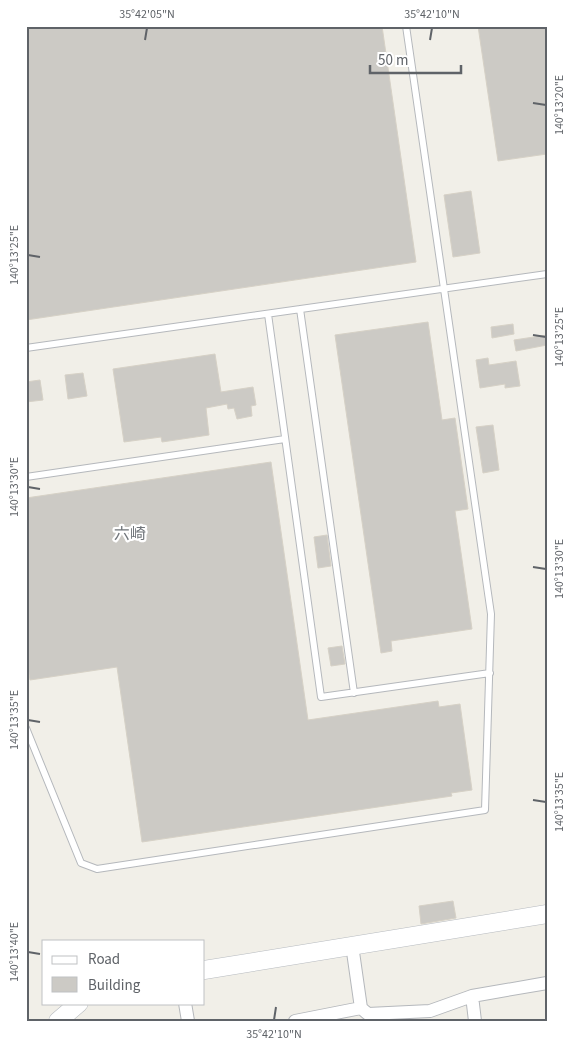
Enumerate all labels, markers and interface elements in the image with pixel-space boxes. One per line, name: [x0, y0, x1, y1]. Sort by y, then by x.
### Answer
text: 35°42'05"N: [119, 6, 175, 23]
text: 35°42'10"N: [404, 6, 460, 23]
scale bar: [370, 42, 462, 74]
text: 50 m: [378, 50, 408, 71]
text: 140°13'20"E: [551, 75, 568, 135]
text: 140°13'25"E: [6, 225, 23, 285]
text: 140°13'25"E: [551, 307, 568, 367]
text: 140°13'30"E: [6, 457, 23, 517]
district label: 六崎: [114, 523, 146, 545]
text: 140°13'30"E: [551, 539, 568, 599]
text: 140°13'35"E: [6, 690, 23, 750]
text: 140°13'35"E: [551, 772, 568, 832]
text: 140°13'40"E: [6, 922, 23, 982]
legend: [42, 940, 205, 1004]
text: Road: [88, 949, 120, 970]
text: Building: [88, 975, 141, 996]
text: 35°42'10"N: [246, 1026, 302, 1043]

